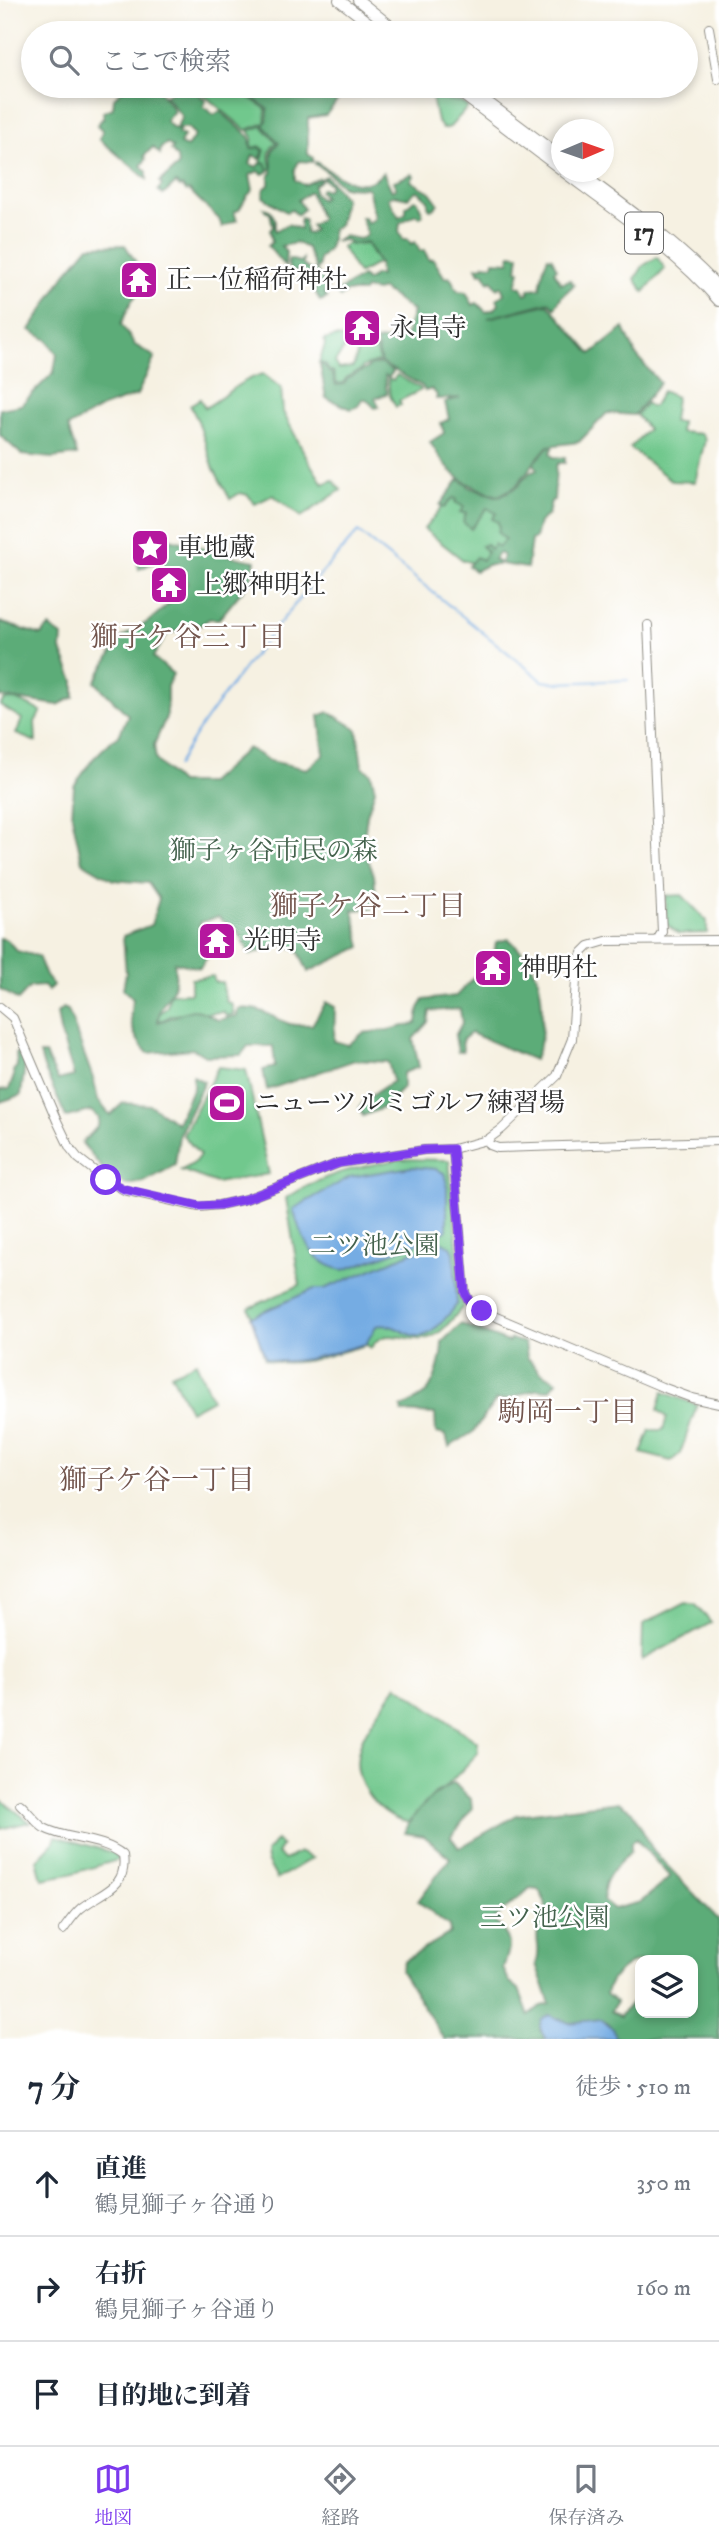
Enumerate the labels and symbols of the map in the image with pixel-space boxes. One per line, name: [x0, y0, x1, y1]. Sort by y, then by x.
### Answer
north arrow: [551, 119, 614, 182]
road number: 17: [625, 212, 663, 254]
temple icon: 正一位稲荷神社: [118, 259, 160, 301]
place label: 正一位稲荷神社: [166, 264, 348, 297]
temple icon: 永昌寺: [341, 307, 383, 349]
place label: 永昌寺: [389, 312, 467, 345]
place icon: 車地蔵: [129, 527, 171, 569]
place label: 車地蔵: [177, 532, 255, 565]
temple icon: 上郷神明社: [148, 564, 190, 606]
place label: 上郷神明社: [196, 569, 326, 602]
district label: 獅子ケ谷三丁目: [90, 620, 286, 655]
park label: 獅子ヶ谷市民の森: [170, 835, 378, 868]
district label: 獅子ケ谷二丁目: [270, 889, 466, 924]
temple icon: 光明寺: [196, 920, 238, 962]
place label: 光明寺: [244, 925, 322, 958]
temple icon: 神明社: [472, 947, 514, 989]
place label: 神明社: [520, 952, 598, 985]
sports icon: ニューツルミゴルフ練習場: [206, 1082, 248, 1124]
place label: ニューツルミゴルフ練習場: [254, 1087, 565, 1120]
route start: [90, 1164, 121, 1195]
park label: 二ツ池公園: [310, 1230, 440, 1263]
route end: [466, 1295, 497, 1326]
district label: 駒岡一丁目: [498, 1395, 638, 1430]
district label: 獅子ケ谷一丁目: [59, 1463, 255, 1498]
park label: 三ツ池公園: [480, 1902, 610, 1935]

